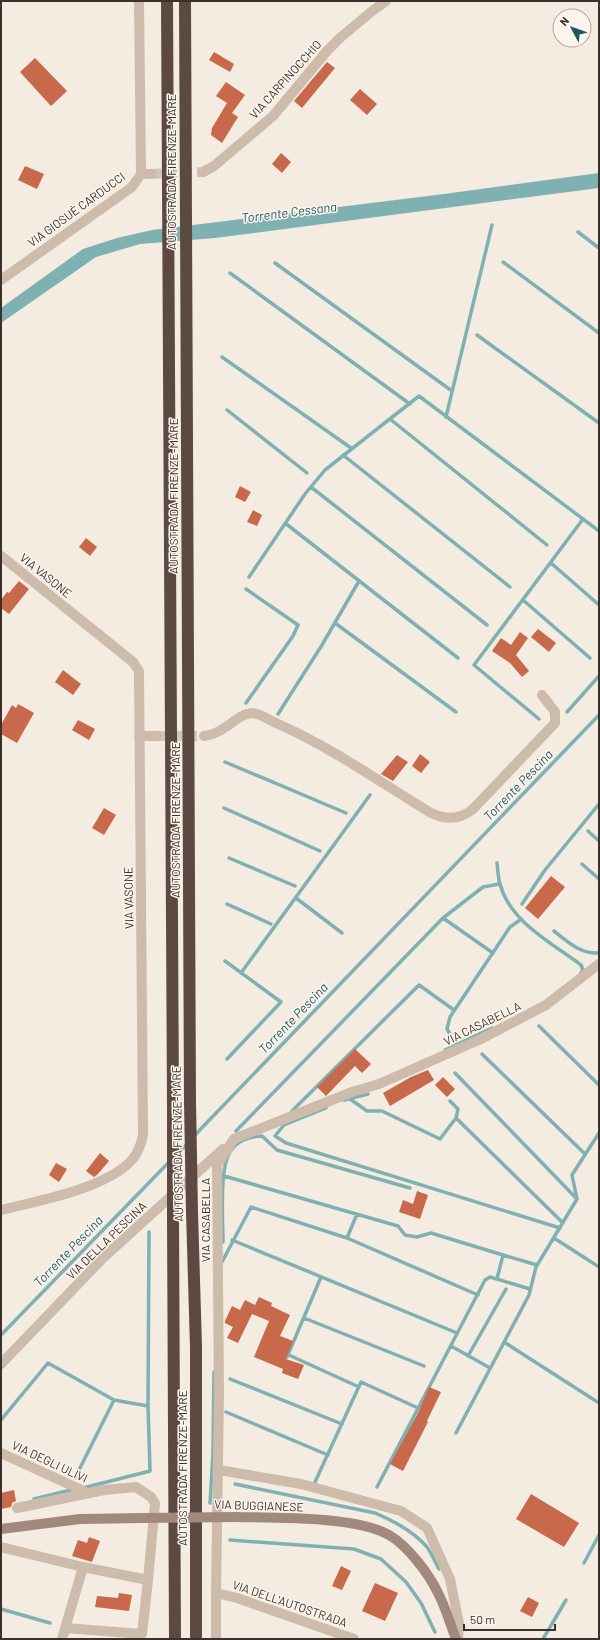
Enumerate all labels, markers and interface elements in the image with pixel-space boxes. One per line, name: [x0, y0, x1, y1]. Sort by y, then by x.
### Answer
north arrow: [552, 8, 592, 48]
text: N: [557, 14, 571, 28]
street label: VIA CARPINOCCHIO: [246, 37, 324, 121]
street label: AUTOSTRADA FIRENZE-MARE: [164, 94, 178, 250]
street label: VIA GIOSUÈ CARDUCCI: [25, 169, 127, 249]
water label: Torrente Cessana: [240, 198, 338, 226]
street label: AUTOSTRADA FIRENZE-MARE: [166, 418, 180, 574]
street label: VIA VASONE: [17, 550, 75, 600]
street label: AUTOSTRADA FIRENZE-MARE: [168, 742, 182, 898]
water label: Torrente Pescina: [480, 746, 556, 824]
street label: VIA VASONE: [120, 867, 136, 929]
water label: Torrente Pescina: [255, 979, 331, 1057]
street label: VIA CASABELLA: [441, 998, 523, 1048]
street label: AUTOSTRADA FIRENZE-MARE: [169, 1066, 185, 1222]
street label: VIA CASABELLA: [198, 1178, 212, 1262]
street label: VIA DELLA PESCINA: [63, 1198, 149, 1282]
water label: Torrente Pescina: [30, 1212, 106, 1290]
street label: AUTOSTRADA FIRENZE-MARE: [175, 1390, 189, 1546]
street label: VIA DEGLI ULIVI: [10, 1437, 90, 1485]
street label: VIA BUGGIANESE: [214, 1496, 304, 1514]
street label: VIA DELL'AUTOSTRADA: [231, 1577, 349, 1629]
scale bar: [464, 1606, 555, 1632]
text: 50 m: [470, 1612, 495, 1626]

